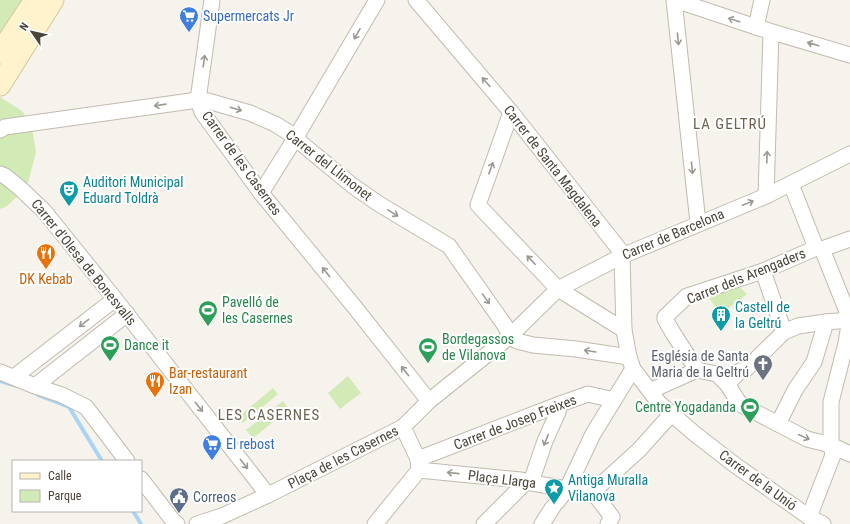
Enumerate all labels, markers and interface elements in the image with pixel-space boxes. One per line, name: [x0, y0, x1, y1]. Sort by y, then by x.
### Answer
supermarket icon: Supermercats Jr: [178, 5, 200, 33]
place label: Supermercats Jr: [203, 8, 294, 24]
north arrow: [12, 12, 52, 52]
one-way arrow: [728, 15, 740, 23]
text: N: [17, 20, 32, 33]
one-way arrow: [353, 28, 361, 40]
one-way arrow: [674, 32, 682, 45]
one-way arrow: [806, 40, 819, 47]
one-way arrow: [200, 55, 208, 68]
one-way arrow: [482, 77, 491, 87]
one-way arrow: [154, 101, 167, 109]
street label: Carrer de Santa Magdalena: [501, 102, 605, 230]
one-way arrow: [229, 106, 242, 113]
street label: Carrer de les Casernes: [199, 108, 285, 218]
district label: LA GELTRÚ: [693, 115, 767, 133]
street label: Carrer del Llimonet: [283, 126, 375, 204]
one-way arrow: [763, 151, 771, 164]
one-way arrow: [688, 161, 696, 174]
one-way arrow: [488, 163, 496, 175]
place label: Auditori Municipal Eduard Toldrà: [83, 174, 184, 206]
theatre icon: Auditori Municipal Eduard Toldrà: [58, 179, 80, 207]
street label: Carrer d'Olesa de Bonesvalls: [28, 196, 140, 328]
one-way arrow: [742, 198, 754, 206]
street label: Carrer de Barcelona: [620, 205, 726, 263]
one-way arrow: [387, 209, 399, 217]
restaurant icon: DK Kebab: [35, 242, 57, 270]
street label: Carrer dels Arengaders: [684, 245, 808, 307]
one-way arrow: [527, 256, 536, 266]
one-way arrow: [322, 267, 331, 278]
place label: DK Kebab: [19, 271, 73, 287]
place label: Pavelló de les Casernes: [222, 294, 293, 326]
one-way arrow: [482, 294, 490, 305]
sports icon: Pavelló de les Casernes: [197, 299, 219, 327]
place label: Castell de la Geltrú: [735, 299, 790, 331]
building icon: Castell de la Geltrú: [710, 304, 732, 332]
one-way arrow: [78, 318, 89, 327]
place label: Bordegassos de Vilanova: [442, 331, 514, 363]
sports icon: Dance it: [99, 334, 121, 362]
sports icon: Bordegassos de Vilanova: [417, 336, 439, 364]
place label: Dance it: [124, 337, 169, 353]
one-way arrow: [584, 347, 597, 355]
place label: Església de Santa Maria de la Geltrú: [651, 348, 749, 380]
church icon: Església de Santa Maria de la Geltrú: [752, 353, 774, 381]
place label: Bar-restaurant Izan: [169, 365, 247, 397]
one-way arrow: [400, 365, 409, 376]
restaurant icon: Bar-restaurant Izan: [144, 370, 166, 398]
street label: Carrer de Josep Freixes: [451, 391, 579, 453]
sports icon: Centre Yogadanda: [739, 396, 761, 424]
place label: Centre Yogadanda: [635, 399, 736, 415]
one-way arrow: [195, 401, 203, 412]
district label: LES CASERNES: [218, 406, 320, 424]
street label: Plaça de les Casernes: [285, 422, 401, 492]
supermarket icon: El rebost: [201, 433, 223, 461]
one-way arrow: [541, 434, 549, 446]
one-way arrow: [797, 434, 809, 441]
place label: El rebost: [226, 436, 275, 452]
street label: Carrer de la Unió: [716, 447, 800, 513]
one-way arrow: [240, 458, 248, 469]
legend: [12, 460, 142, 512]
street label: Plaça Llarga: [467, 467, 537, 491]
text: Calle: [48, 469, 72, 483]
one-way arrow: [447, 470, 460, 477]
place label: Antiga Muralla Vilanova: [568, 472, 648, 504]
place icon: Antiga Muralla Vilanova: [543, 477, 565, 505]
public building icon: Correos: [168, 486, 190, 514]
text: Parque: [48, 489, 82, 503]
place label: Correos: [193, 489, 236, 505]

